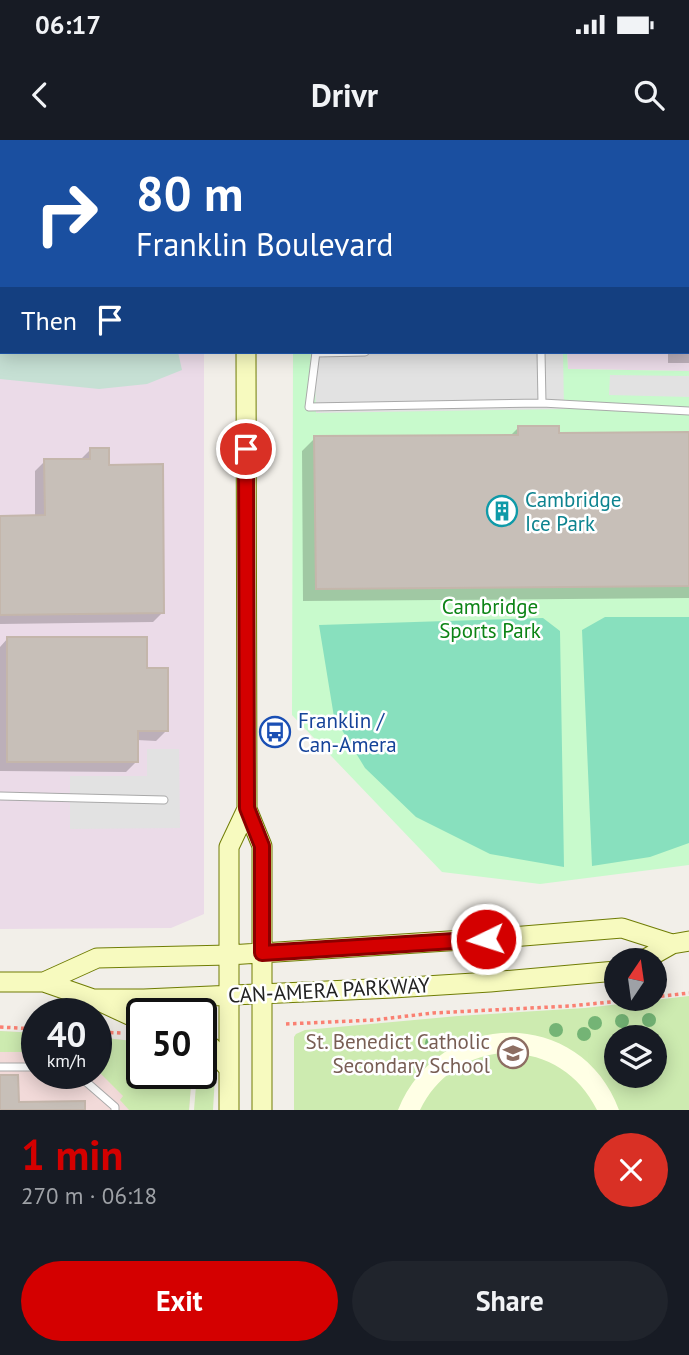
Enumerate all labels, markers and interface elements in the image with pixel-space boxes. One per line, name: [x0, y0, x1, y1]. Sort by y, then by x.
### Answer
text: 06:17: [35, 8, 101, 41]
text: Drivr: [311, 74, 378, 116]
icon: back: [21, 76, 59, 114]
icon: search: [630, 76, 668, 114]
text: 80 m: [136, 161, 243, 225]
icon: right: [21, 168, 112, 259]
text: Franklin Boulevard: [136, 223, 393, 265]
icon: arrive: [91, 301, 129, 339]
text: Then: [21, 304, 77, 337]
pin: [216, 419, 276, 479]
icon: arrive: [227, 430, 265, 468]
place label: Cambridge Ice Park: [525, 486, 621, 537]
building icon: Cambridge Ice Park: [485, 494, 519, 528]
park label: Cambridge Sports Park: [439, 593, 541, 644]
place label: Franklin / Can-Amera: [298, 707, 397, 758]
bus stop icon: Franklin / Can-Amera: [258, 715, 292, 749]
position arrow: [449, 902, 523, 976]
north arrow: [604, 948, 667, 1012]
map controls: [604, 948, 667, 1088]
street label: CAN-AMERA PARKWAY: [227, 971, 431, 1009]
speed limit sign: 50: [126, 998, 217, 1089]
text: 40: [47, 1011, 86, 1057]
button: layers: [604, 1025, 667, 1088]
place label: St. Benedict Catholic Secondary School: [306, 1028, 490, 1079]
school or university icon: St. Benedict Catholic Secondary School: [496, 1036, 530, 1070]
text: km/h: [47, 1049, 86, 1072]
text: 1 min: [21, 1127, 123, 1182]
button: close: [594, 1133, 668, 1207]
text: 270 m · 06:18: [21, 1181, 157, 1210]
button: Exit: [21, 1261, 338, 1341]
button: Share: [352, 1261, 668, 1341]

